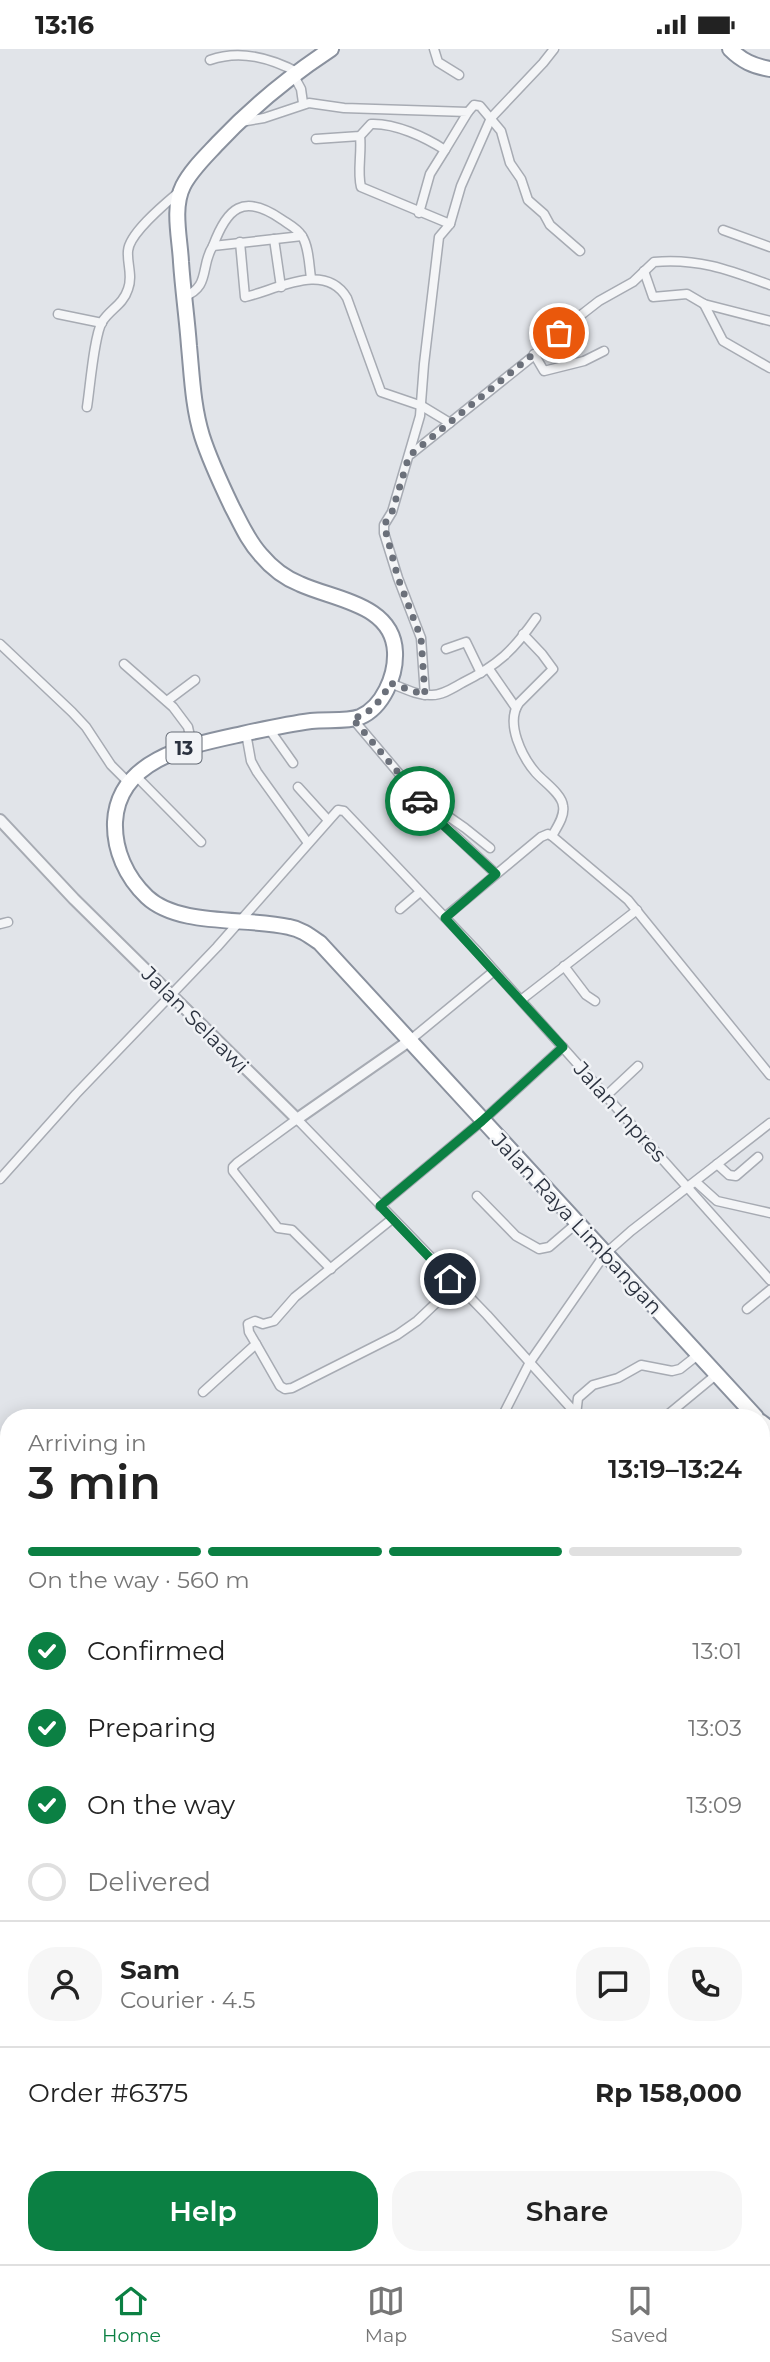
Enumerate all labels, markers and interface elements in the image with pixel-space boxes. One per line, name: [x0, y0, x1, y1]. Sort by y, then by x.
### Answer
text: 13:16: [35, 9, 94, 41]
pin: [529, 303, 589, 363]
icon: bag: [540, 314, 578, 352]
road number: 13: [166, 733, 202, 763]
courier: [385, 766, 455, 836]
icon: car: [401, 782, 439, 820]
street label: Jalan Selaawi: [136, 960, 254, 1078]
street label: Jalan Inpres: [568, 1056, 672, 1167]
street label: Jalan Raya Limbangan: [486, 1127, 668, 1319]
pin: [420, 1249, 480, 1309]
icon: home: [431, 1260, 469, 1298]
text: Arriving in: [28, 1429, 147, 1457]
text: 13:19–13:24: [608, 1453, 742, 1485]
text: 3 min: [28, 1454, 161, 1511]
text: On the way · 560 m: [28, 1566, 250, 1594]
icon: check: [28, 1632, 66, 1670]
text: Confirmed: [87, 1635, 226, 1667]
text: 13:01: [692, 1637, 742, 1665]
icon: check: [28, 1709, 66, 1747]
text: Preparing: [87, 1712, 216, 1744]
text: 13:03: [688, 1714, 742, 1742]
icon: check: [28, 1786, 66, 1824]
text: On the way: [87, 1789, 235, 1821]
text: 13:09: [687, 1791, 742, 1819]
text: Delivered: [87, 1866, 211, 1898]
button: person: [28, 1947, 102, 2021]
button: chat: [576, 1947, 650, 2021]
button: phone: [668, 1947, 742, 2021]
text: Sam: [120, 1954, 180, 1986]
text: Courier · 4.5: [120, 1986, 255, 2014]
text: Order #6375: [28, 2077, 188, 2109]
text: Rp 158,000: [595, 2077, 742, 2109]
button: Help: [28, 2171, 378, 2251]
button: Share: [392, 2171, 742, 2251]
tab: Home: [102, 2282, 161, 2347]
tab: Map: [365, 2282, 407, 2347]
tab: Saved: [611, 2282, 668, 2347]

